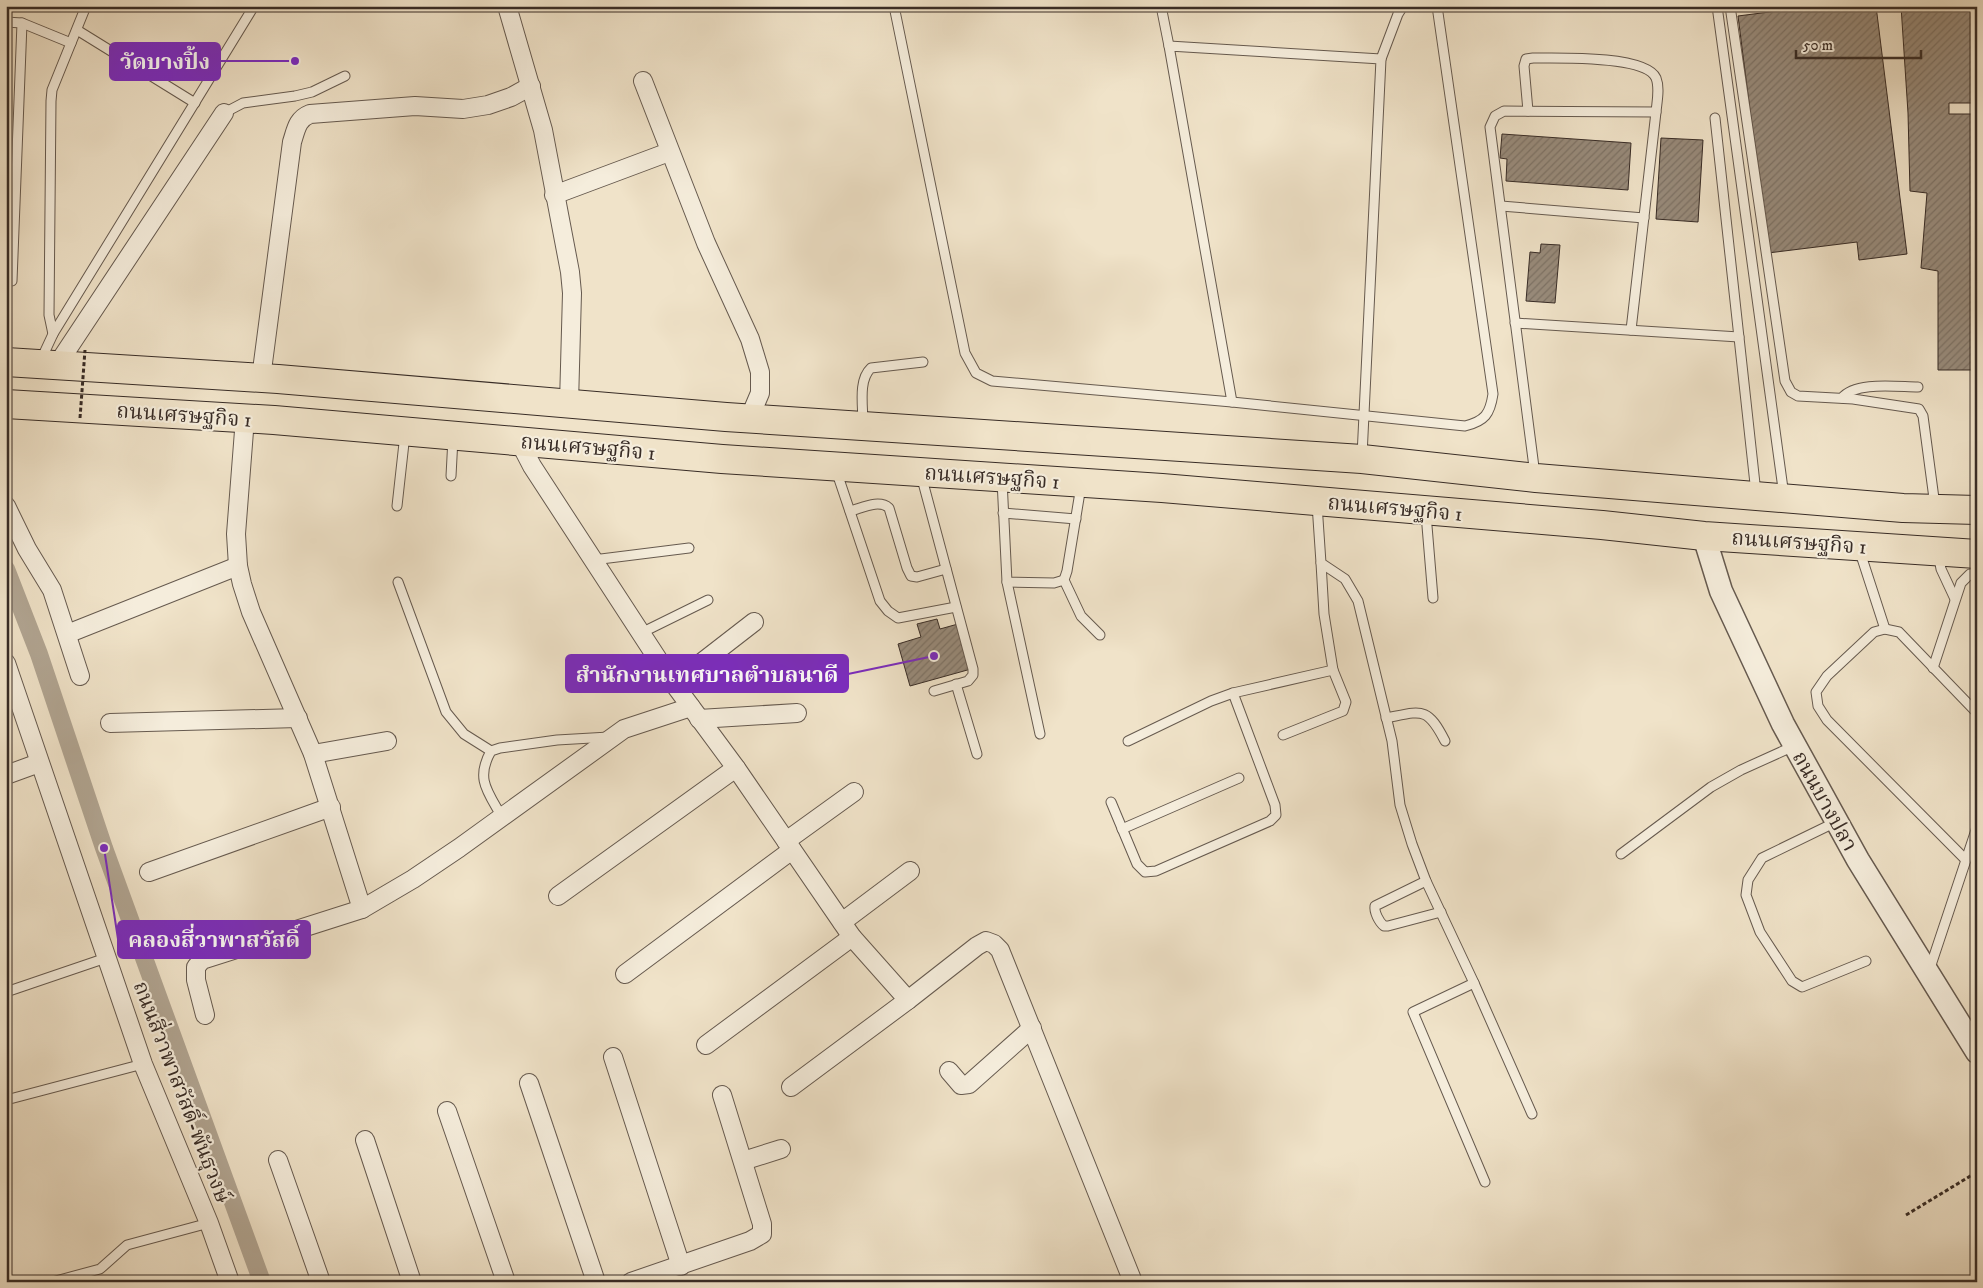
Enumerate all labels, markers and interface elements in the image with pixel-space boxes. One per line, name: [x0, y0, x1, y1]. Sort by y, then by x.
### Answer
scale bar: [1796, 28, 1920, 60]
text: 50 m: [1803, 36, 1833, 55]
callout: วัดบางปิ้ง: [110, 43, 220, 80]
text: วัดบางปิ้ง: [120, 45, 210, 76]
street label: ถนนเศรษฐกิจ 1: [115, 398, 252, 434]
street label: ถนนเศรษฐกิจ 1: [519, 429, 657, 467]
street label: ถนนเศรษฐกิจ 1: [923, 460, 1060, 496]
street label: ถนนเศรษฐกิจ 1: [1326, 490, 1464, 528]
street label: ถนนเศรษฐกิจ 1: [1730, 525, 1867, 561]
callout: สำนักงานเทศบาลตำบลนาดี: [566, 655, 848, 692]
text: สำนักงานเทศบาลตำบลนาดี: [576, 662, 838, 689]
street label: ถนนบางปลา: [1786, 747, 1862, 856]
callout: คลองสี่วาพาสวัสดิ์: [118, 921, 310, 958]
text: คลองสี่วาพาสวัสดิ์: [128, 923, 301, 954]
street label: ถนนสี่วาพาสวัสดิ์-พันธุวงษ์: [127, 976, 239, 1207]

